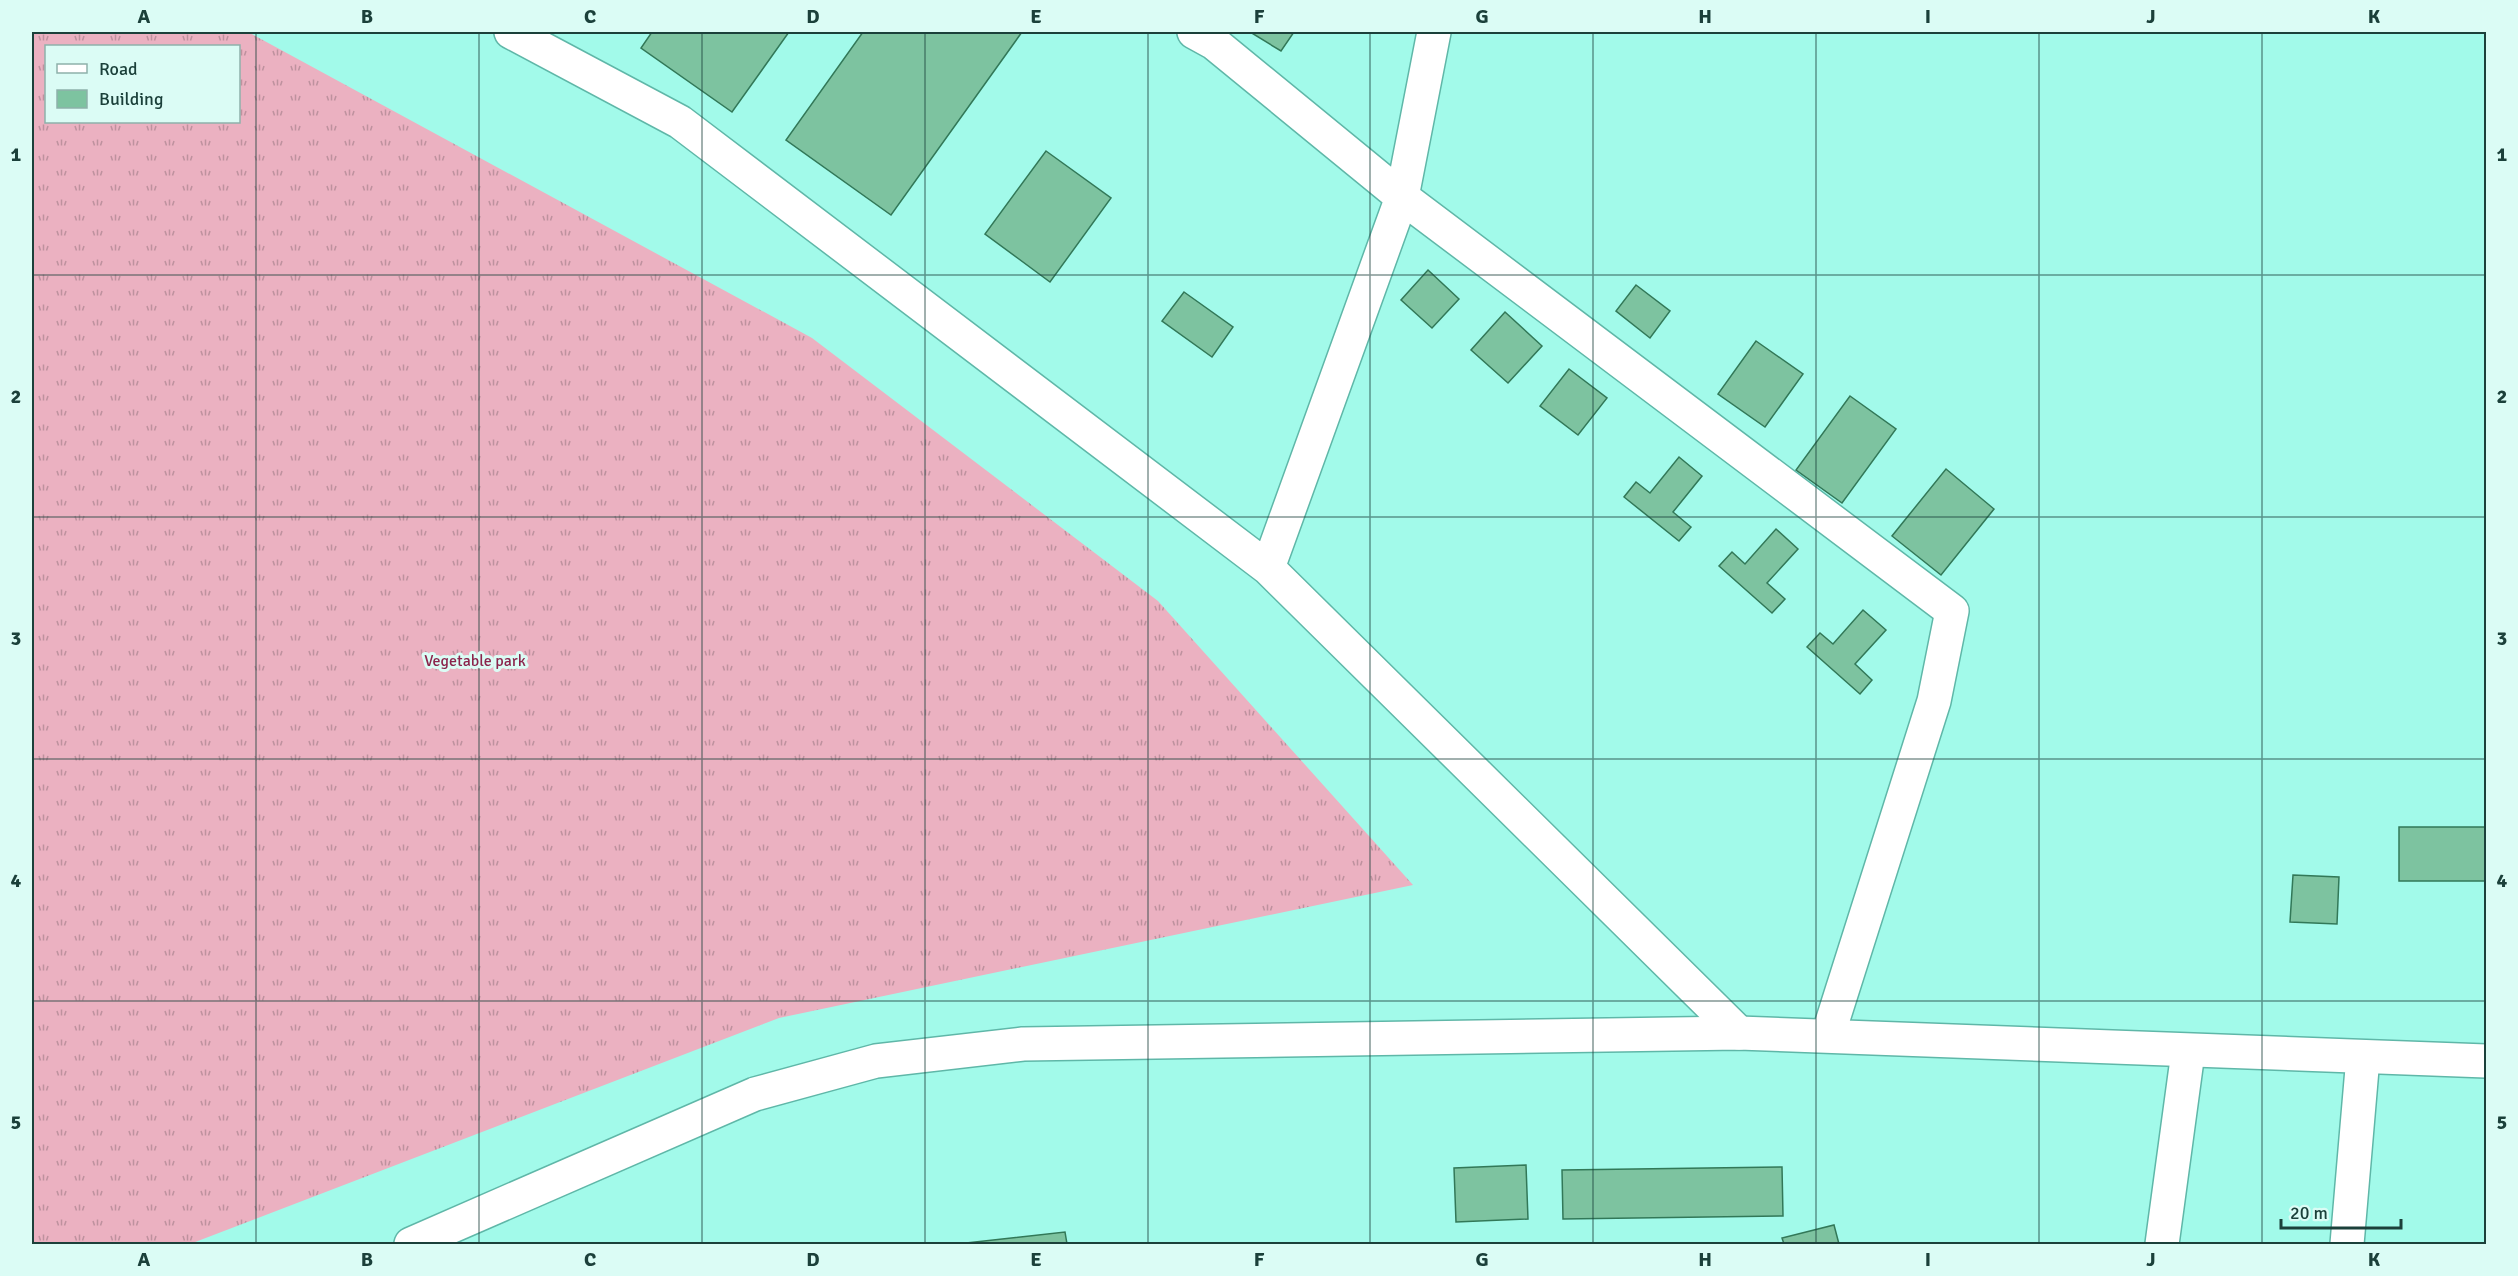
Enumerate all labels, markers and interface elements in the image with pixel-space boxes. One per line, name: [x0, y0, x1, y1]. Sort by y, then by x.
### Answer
text: A: [138, 4, 151, 29]
text: B: [361, 4, 373, 29]
text: C: [584, 4, 596, 29]
text: D: [806, 4, 820, 29]
text: E: [1030, 4, 1042, 29]
text: F: [1254, 4, 1265, 29]
text: G: [1475, 4, 1489, 29]
text: H: [1698, 4, 1712, 29]
text: I: [1925, 4, 1931, 29]
text: J: [2146, 4, 2156, 29]
text: K: [2368, 4, 2381, 29]
legend: [45, 45, 240, 123]
text: Road: [99, 58, 138, 80]
text: Building: [99, 88, 163, 110]
text: 1: [11, 142, 22, 167]
text: 1: [2497, 142, 2508, 167]
text: 2: [11, 384, 21, 409]
text: 2: [2497, 384, 2507, 409]
text: 3: [11, 626, 21, 651]
text: 3: [2497, 626, 2507, 651]
park label: Vegetable park: [424, 651, 526, 671]
text: 4: [11, 868, 22, 893]
text: 4: [2497, 868, 2508, 893]
text: 5: [11, 1110, 21, 1135]
text: 5: [2497, 1110, 2507, 1135]
scale bar: [2281, 1192, 2401, 1230]
text: 20 m: [2290, 1202, 2328, 1224]
text: A: [138, 1247, 151, 1272]
text: B: [361, 1247, 373, 1272]
text: C: [584, 1247, 596, 1272]
text: D: [806, 1247, 820, 1272]
text: E: [1030, 1247, 1042, 1272]
text: F: [1254, 1247, 1265, 1272]
text: G: [1475, 1247, 1489, 1272]
text: H: [1698, 1247, 1712, 1272]
text: I: [1925, 1247, 1931, 1272]
text: J: [2146, 1247, 2156, 1272]
text: K: [2368, 1247, 2381, 1272]

